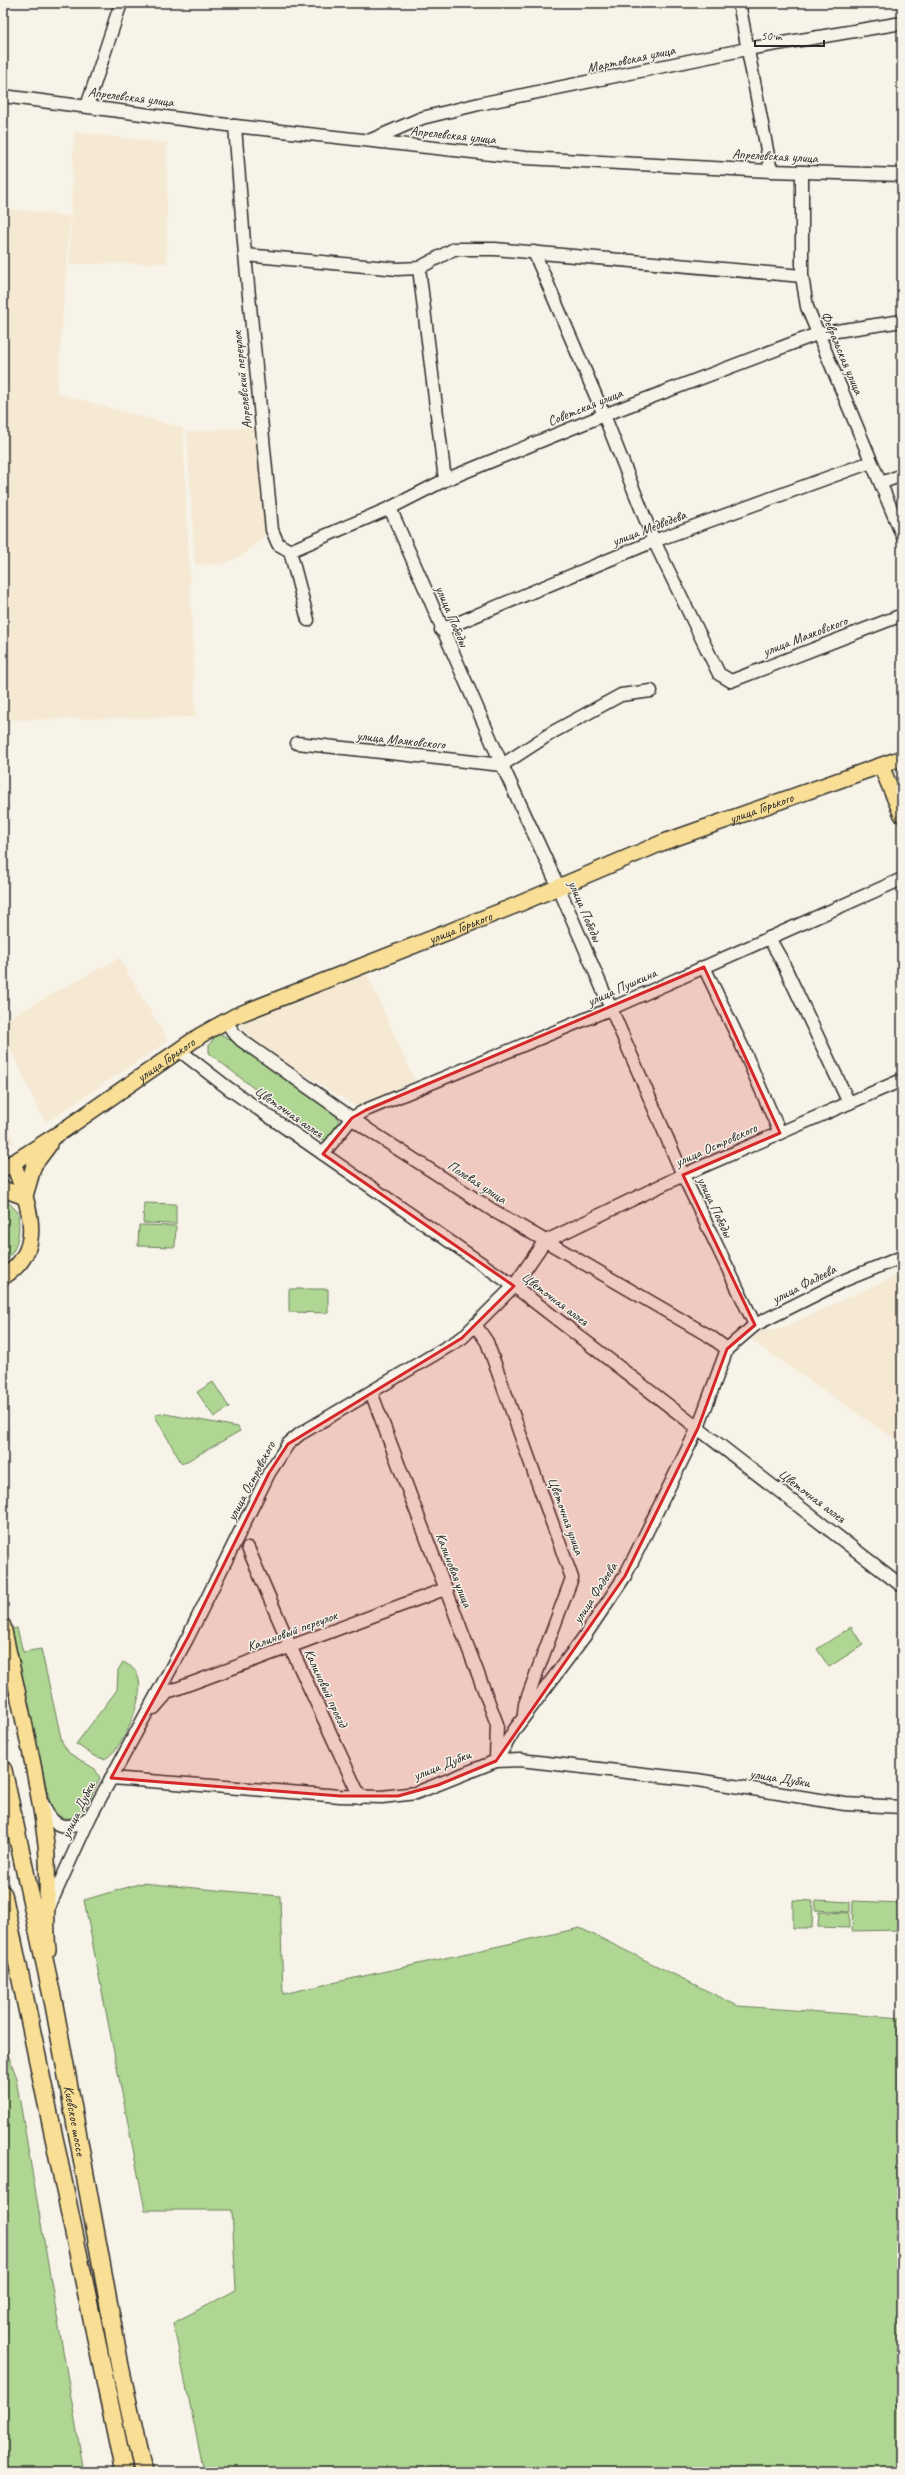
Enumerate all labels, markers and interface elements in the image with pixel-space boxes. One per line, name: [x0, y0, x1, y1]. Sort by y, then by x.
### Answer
scale bar: [755, 22, 824, 48]
text: 50 m: [761, 28, 783, 44]
street label: Мартовская улица: [585, 41, 678, 77]
street label: Апрелевская улица: [87, 83, 176, 111]
street label: Апрелевская улица: [409, 122, 497, 148]
street label: Апрелевская улица: [732, 145, 819, 167]
street label: Февральская улица: [817, 309, 867, 398]
street label: Апрелевский переулок: [228, 328, 256, 430]
street label: Советская улица: [545, 384, 626, 430]
street label: улица Медведева: [609, 506, 689, 550]
street label: улица Победы: [431, 582, 473, 651]
street label: улица Маяковского: [759, 611, 851, 660]
street label: улица Маяковского: [355, 727, 448, 753]
street label: улица Горького: [726, 788, 796, 827]
street label: улица Победы: [564, 877, 606, 946]
street label: улица Горького: [425, 907, 495, 948]
street label: улица Пушкина: [584, 964, 660, 1010]
street label: улица Горького: [133, 1033, 199, 1086]
street label: Цветочная аллея: [251, 1082, 327, 1142]
street label: улица Островского: [672, 1119, 760, 1171]
street label: Полевая улица: [444, 1157, 510, 1208]
street label: улица Победы: [693, 1173, 737, 1241]
street label: улица Фадеева: [768, 1260, 840, 1308]
street label: Цветочная аллея: [518, 1268, 593, 1330]
street label: улица Островского: [222, 1437, 280, 1525]
street label: Цветочная аллея: [775, 1465, 850, 1527]
street label: Цветочная улица: [544, 1475, 588, 1558]
street label: Калиновая улица: [432, 1530, 477, 1611]
street label: улица Фадеева: [568, 1558, 622, 1628]
street label: Калиновый переулок: [245, 1606, 341, 1655]
street label: Калиновый проезд: [300, 1646, 352, 1732]
street label: улица Дубки: [410, 1745, 474, 1785]
street label: улица Дубки: [748, 1765, 812, 1791]
street label: улица Дубки: [57, 1778, 99, 1842]
street label: Киевское шоссе: [60, 2084, 90, 2158]

